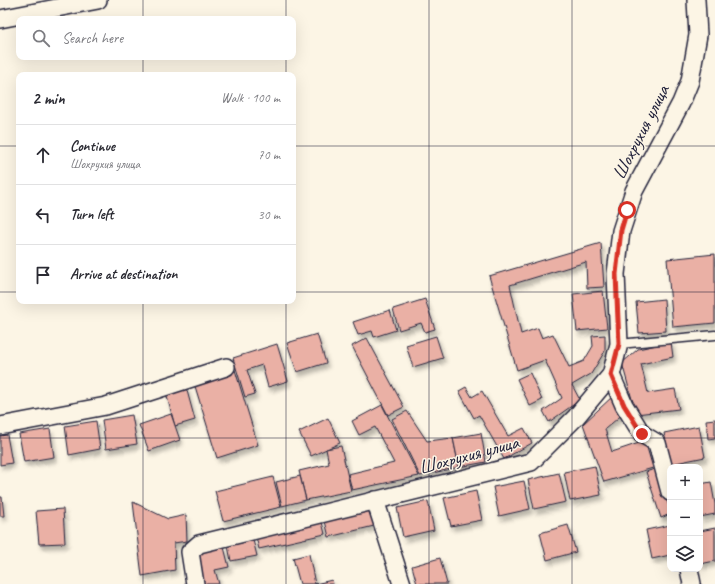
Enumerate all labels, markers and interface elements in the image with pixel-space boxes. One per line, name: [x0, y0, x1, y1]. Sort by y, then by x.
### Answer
search box: [16, 16, 296, 60]
icon: search: [30, 27, 52, 49]
text: Search here: [62, 29, 123, 48]
street label: Шохрухия улица: [607, 79, 676, 183]
text: 2 min: [32, 88, 65, 109]
text: Walk · 100 m: [221, 90, 280, 106]
text: Continue: [70, 137, 115, 156]
icon: ahead: [32, 144, 54, 166]
text: 70 m: [258, 147, 280, 163]
text: Шохрухия улица: [70, 156, 140, 172]
route start: [618, 201, 636, 219]
icon: left: [32, 204, 54, 226]
text: Turn left: [70, 205, 113, 224]
text: 30 m: [258, 207, 280, 223]
icon: arrive: [32, 264, 54, 286]
text: Arrive at destination: [70, 265, 177, 284]
route end: [633, 425, 651, 443]
street label: Шохрухия улица: [416, 430, 523, 480]
map controls: [667, 464, 703, 572]
button: +: [667, 464, 703, 500]
button: −: [667, 500, 703, 536]
button: layers: [667, 536, 703, 572]

